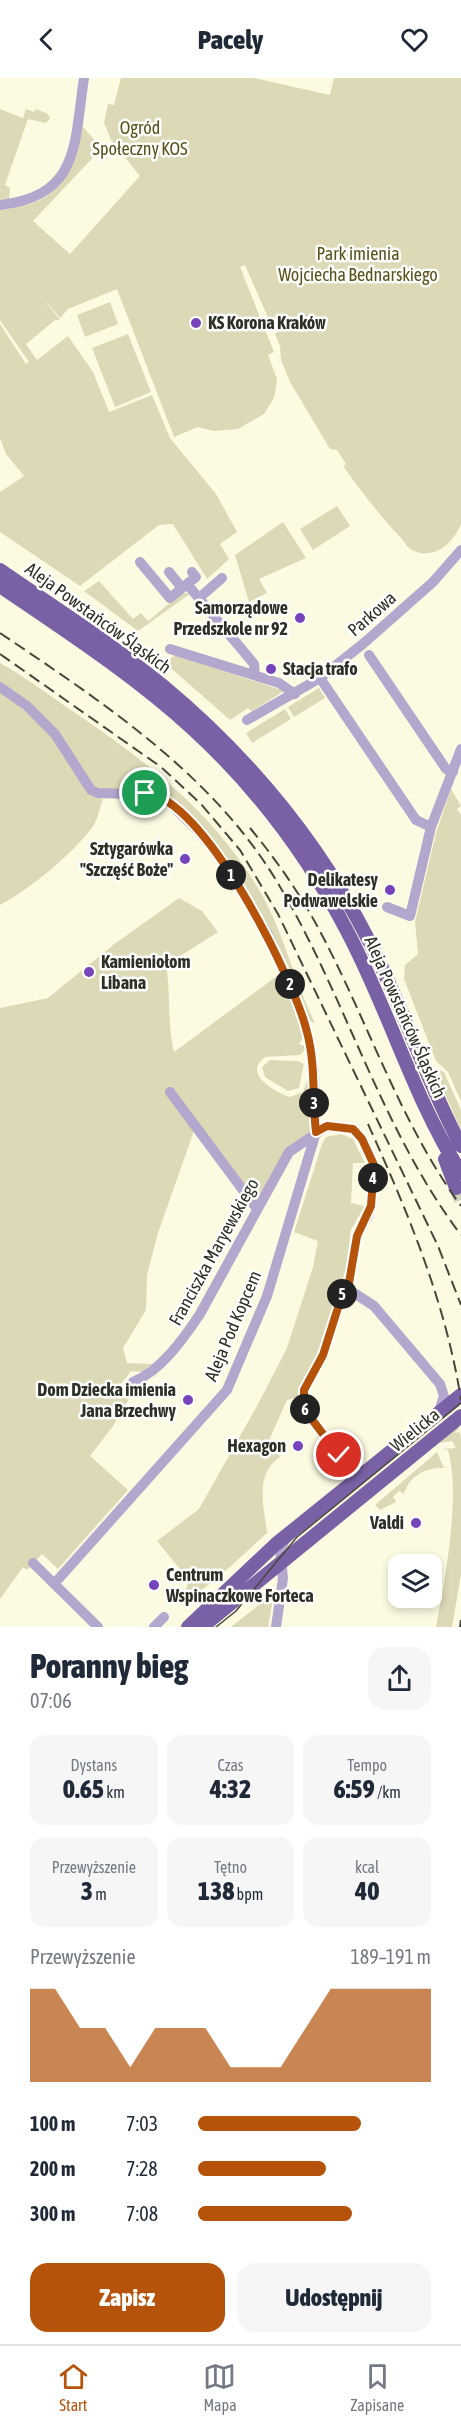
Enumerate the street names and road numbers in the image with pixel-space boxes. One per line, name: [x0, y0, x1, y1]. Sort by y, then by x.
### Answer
street label: Aleja Powstańców Śląskich: [21, 558, 175, 678]
street label: Parkowa: [343, 587, 400, 640]
street label: Aleja Powstańców Śląskich: [360, 933, 451, 1101]
street label: Franciszka Maryewskiego: [164, 1175, 263, 1329]
street label: Aleja Pod Kopcem: [200, 1267, 265, 1384]
street label: Wielicka: [386, 1403, 444, 1456]

